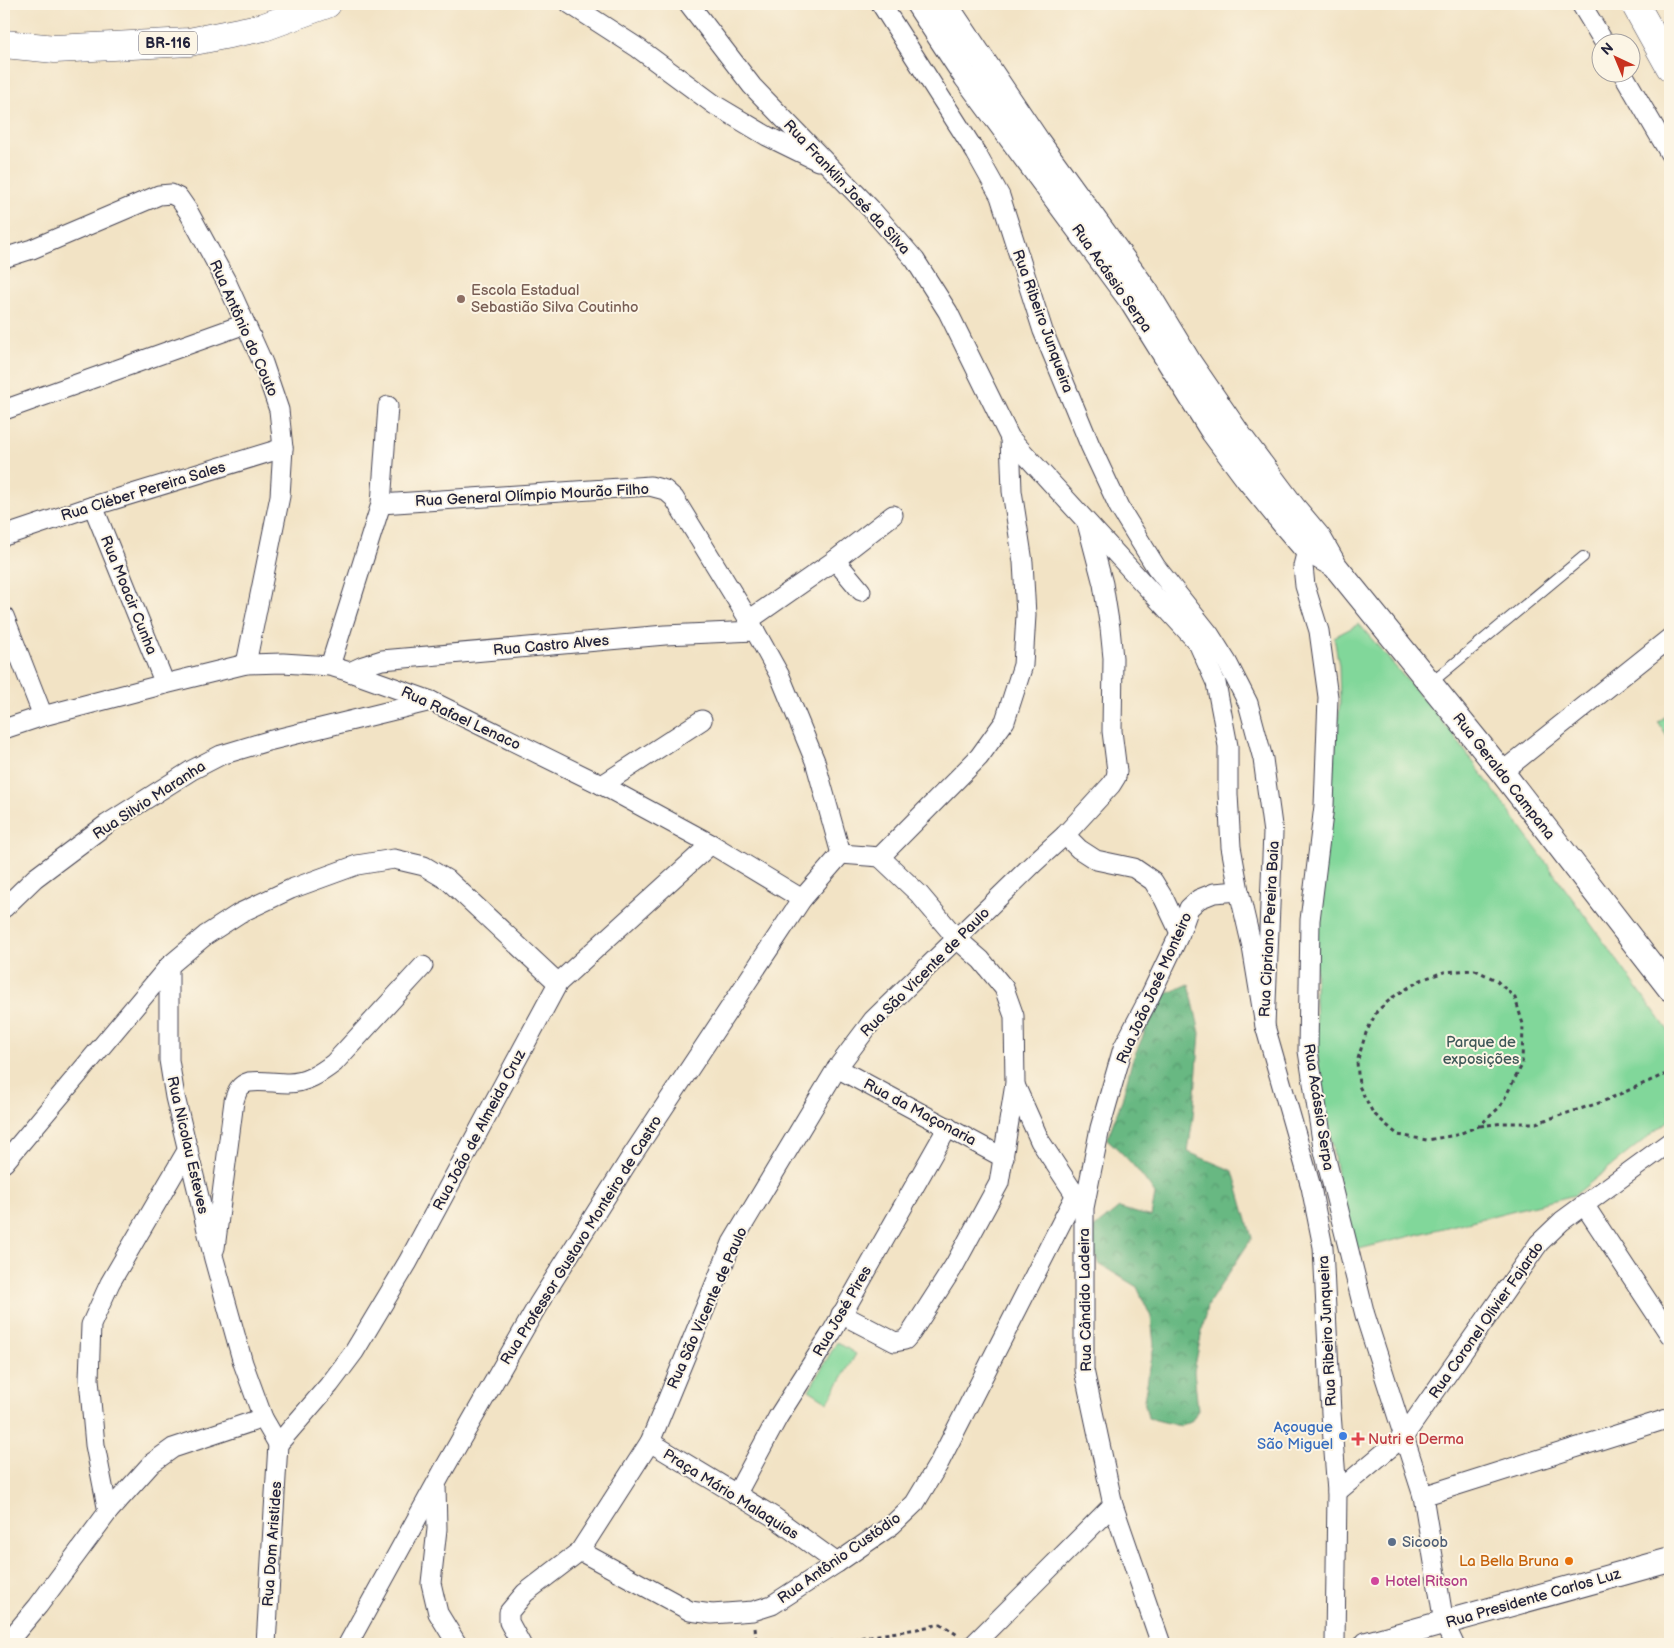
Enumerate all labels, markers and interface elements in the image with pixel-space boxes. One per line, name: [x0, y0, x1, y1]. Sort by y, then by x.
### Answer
road number: BR-116: [139, 32, 197, 54]
north arrow: [1592, 32, 1642, 82]
text: N: [1598, 39, 1617, 59]
street label: Rua Franklin José da Silva: [779, 116, 914, 259]
street label: Rua Acássio Serpa: [1067, 220, 1156, 336]
street label: Rua Ribeiro Junqueira: [1008, 247, 1077, 395]
street label: Rua Antônio do Couto: [205, 257, 282, 399]
place label: Escola Estadual Sebastião Silva Coutinho: [471, 281, 639, 317]
marker: Escola Estadual Sebastião Silva Coutinho: [455, 293, 467, 305]
street label: Rua Cléber Pereira Sales: [59, 457, 228, 526]
street label: Rua General Olímpio Mourão Filho: [415, 480, 649, 511]
street label: Rua Moacir Cunha: [96, 533, 161, 658]
street label: Rua Castro Alves: [492, 631, 610, 660]
street label: Rua Rafael Lenaco: [398, 682, 524, 755]
street label: Rua Geraldo Campana: [1448, 709, 1559, 843]
street label: Rua Silvio Maranha: [89, 757, 209, 844]
street label: Rua Cipriano Pereira Baia: [1255, 840, 1284, 1018]
street label: Rua São Vicente de Paulo: [857, 904, 994, 1041]
street label: Rua João José Monteiro: [1112, 909, 1196, 1067]
park label: Parque de exposições: [1443, 1033, 1520, 1069]
street label: Rua Acássio Serpa: [1299, 1042, 1338, 1172]
street label: Rua João de Almeida Cruz: [429, 1046, 530, 1214]
street label: Rua Nicolau Esteves: [162, 1074, 213, 1216]
street label: Rua da Maçonaria: [860, 1075, 979, 1150]
street label: Rua Professor Gustavo Monteiro de Castro: [496, 1112, 666, 1368]
street label: Rua São Vicente de Paulo: [663, 1224, 752, 1392]
street label: Rua Cândido Ladeira: [1075, 1228, 1096, 1372]
street label: Rua Coronel Olivier Fajardo: [1425, 1238, 1548, 1402]
street label: Rua Ribeiro Junqueira: [1314, 1255, 1341, 1407]
street label: Rua José Pires: [809, 1262, 876, 1360]
place label: Açougue São Miguel: [1257, 1418, 1333, 1454]
marker: Açougue São Miguel: [1337, 1430, 1349, 1442]
place label: Nutri e Derma: [1368, 1430, 1464, 1449]
marker: Nutri e Derma: [1352, 1433, 1364, 1445]
street label: Praça Mário Malaquias: [659, 1445, 802, 1544]
street label: Rua Dom Aristides: [259, 1480, 286, 1607]
street label: Rua Antônio Custódio: [774, 1509, 905, 1608]
place label: Sicoob: [1402, 1533, 1449, 1552]
marker: Sicoob: [1386, 1536, 1398, 1548]
place label: La Bella Bruna: [1459, 1552, 1559, 1571]
marker: La Bella Bruna: [1563, 1555, 1575, 1567]
street label: Rua Presidente Carlos Luz: [1444, 1564, 1624, 1633]
place label: Hotel Ritson: [1385, 1572, 1468, 1591]
marker: Hotel Ritson: [1369, 1575, 1381, 1587]

